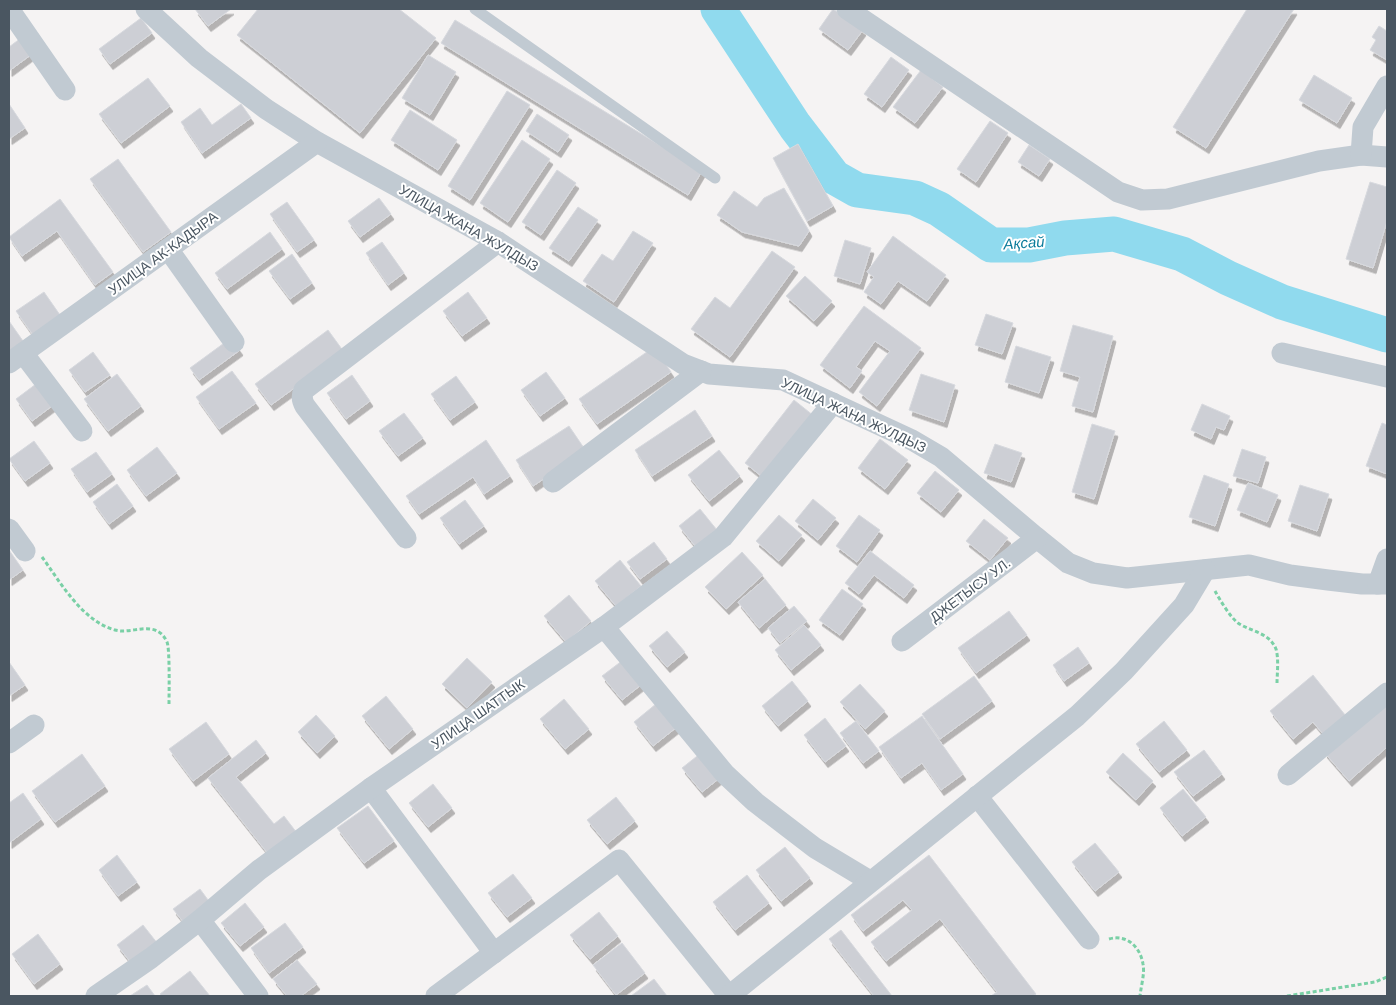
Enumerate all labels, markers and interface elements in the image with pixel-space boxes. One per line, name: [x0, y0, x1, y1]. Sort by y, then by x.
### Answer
street label: УЛИЦА ЖАНА ЖУЛДЫЗ: [397, 182, 541, 274]
street label: УЛИЦА АК-КАДЫРА: [105, 208, 221, 298]
water label: Ақсай: [1002, 233, 1046, 252]
street label: УЛИЦА ЖАНА ЖУЛДЫЗ: [779, 374, 929, 456]
street label: ДЖЕТЫСУ УЛ.: [927, 555, 1013, 625]
street label: УЛИЦА ШАТТЫК: [428, 675, 528, 752]

